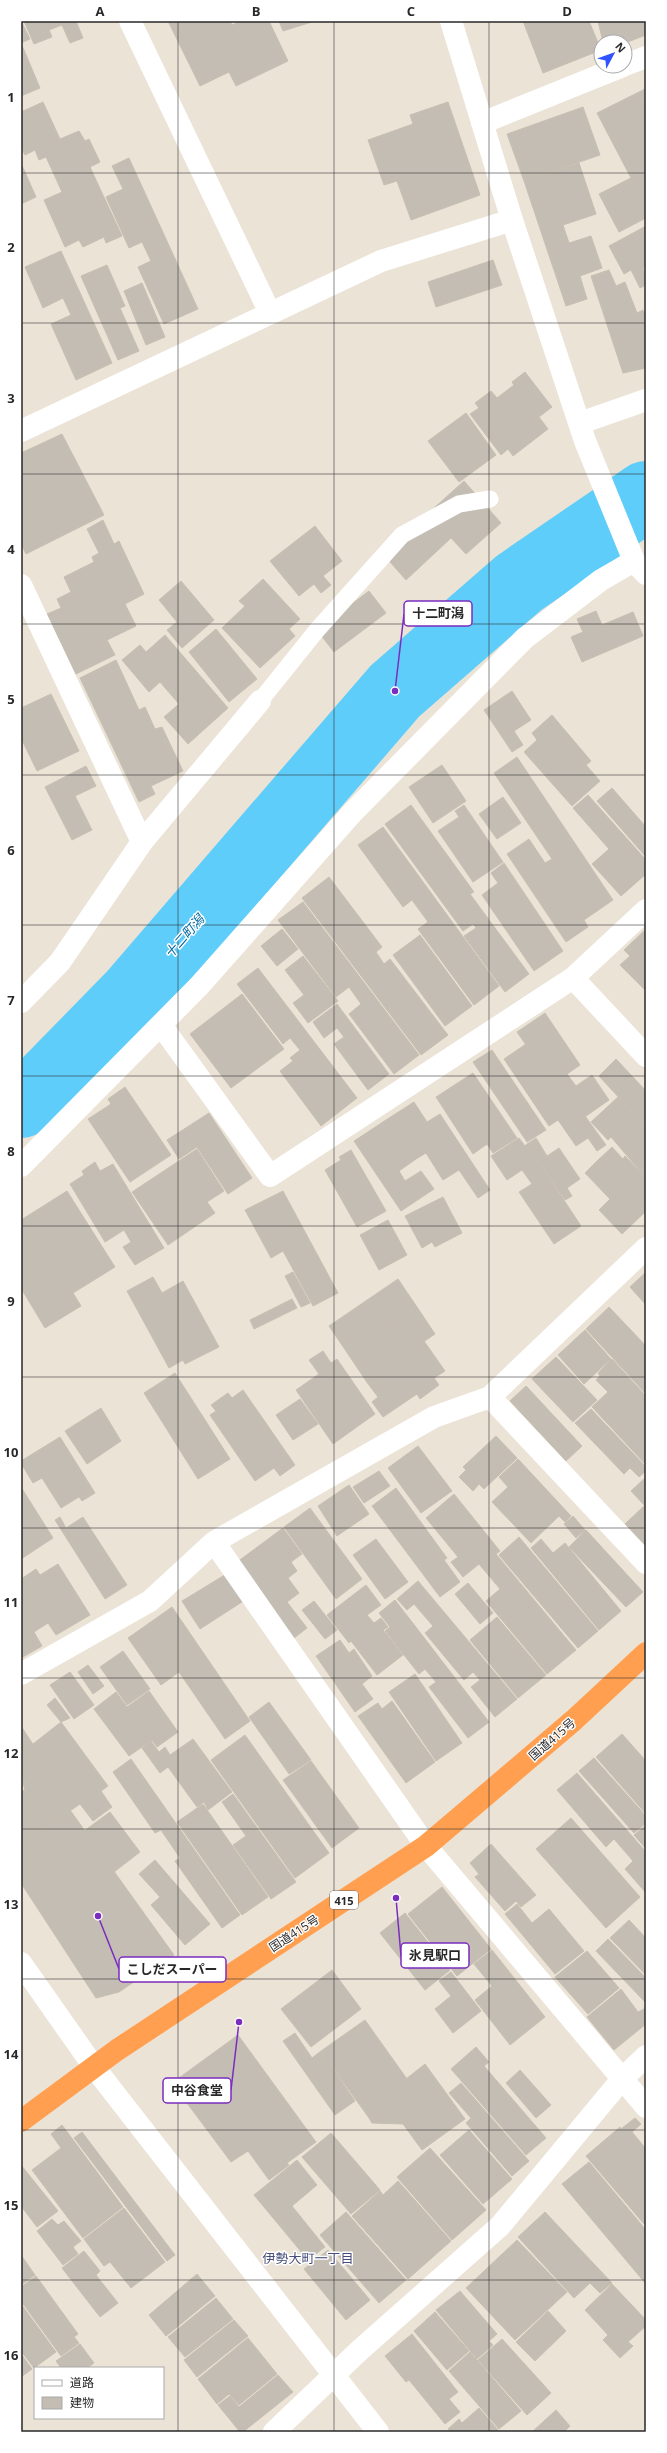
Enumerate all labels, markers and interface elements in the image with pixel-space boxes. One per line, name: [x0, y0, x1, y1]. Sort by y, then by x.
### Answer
text: A: [96, 2, 105, 20]
text: B: [252, 2, 261, 20]
text: C: [407, 2, 415, 20]
text: D: [562, 2, 572, 20]
north arrow: [593, 34, 633, 74]
text: N: [612, 39, 630, 55]
text: 1: [7, 88, 15, 106]
text: 2: [7, 238, 15, 256]
text: 3: [7, 389, 15, 407]
text: 4: [7, 540, 15, 558]
callout: 十二町潟: [404, 601, 472, 626]
text: 十二町潟: [412, 604, 464, 622]
text: 5: [7, 690, 15, 708]
text: 6: [7, 841, 15, 859]
water label: 十二町潟: [160, 909, 209, 962]
text: 7: [7, 991, 15, 1009]
text: 8: [7, 1142, 15, 1160]
text: 9: [7, 1292, 15, 1310]
text: 10: [4, 1443, 18, 1461]
text: 11: [4, 1593, 18, 1611]
street label: 国道415号: [525, 1714, 579, 1764]
text: 12: [4, 1744, 19, 1762]
road number: 415: [330, 1891, 358, 1909]
text: 13: [4, 1895, 18, 1913]
street label: 国道415号: [266, 1910, 322, 1956]
callout: 氷見駅口: [401, 1943, 469, 1968]
text: 氷見駅口: [409, 1946, 461, 1964]
callout: こしだスーパー: [119, 1957, 226, 1982]
text: こしだスーパー: [127, 1960, 217, 1978]
text: 14: [4, 2045, 19, 2063]
callout: 中谷食堂: [163, 2078, 231, 2103]
text: 中谷食堂: [171, 2081, 223, 2099]
text: 15: [4, 2196, 18, 2214]
district label: 伊勢大町一丁目: [262, 2249, 354, 2267]
text: 16: [4, 2346, 19, 2364]
legend: [34, 2367, 164, 2419]
text: 道路: [70, 2374, 94, 2391]
text: 建物: [70, 2394, 94, 2411]

